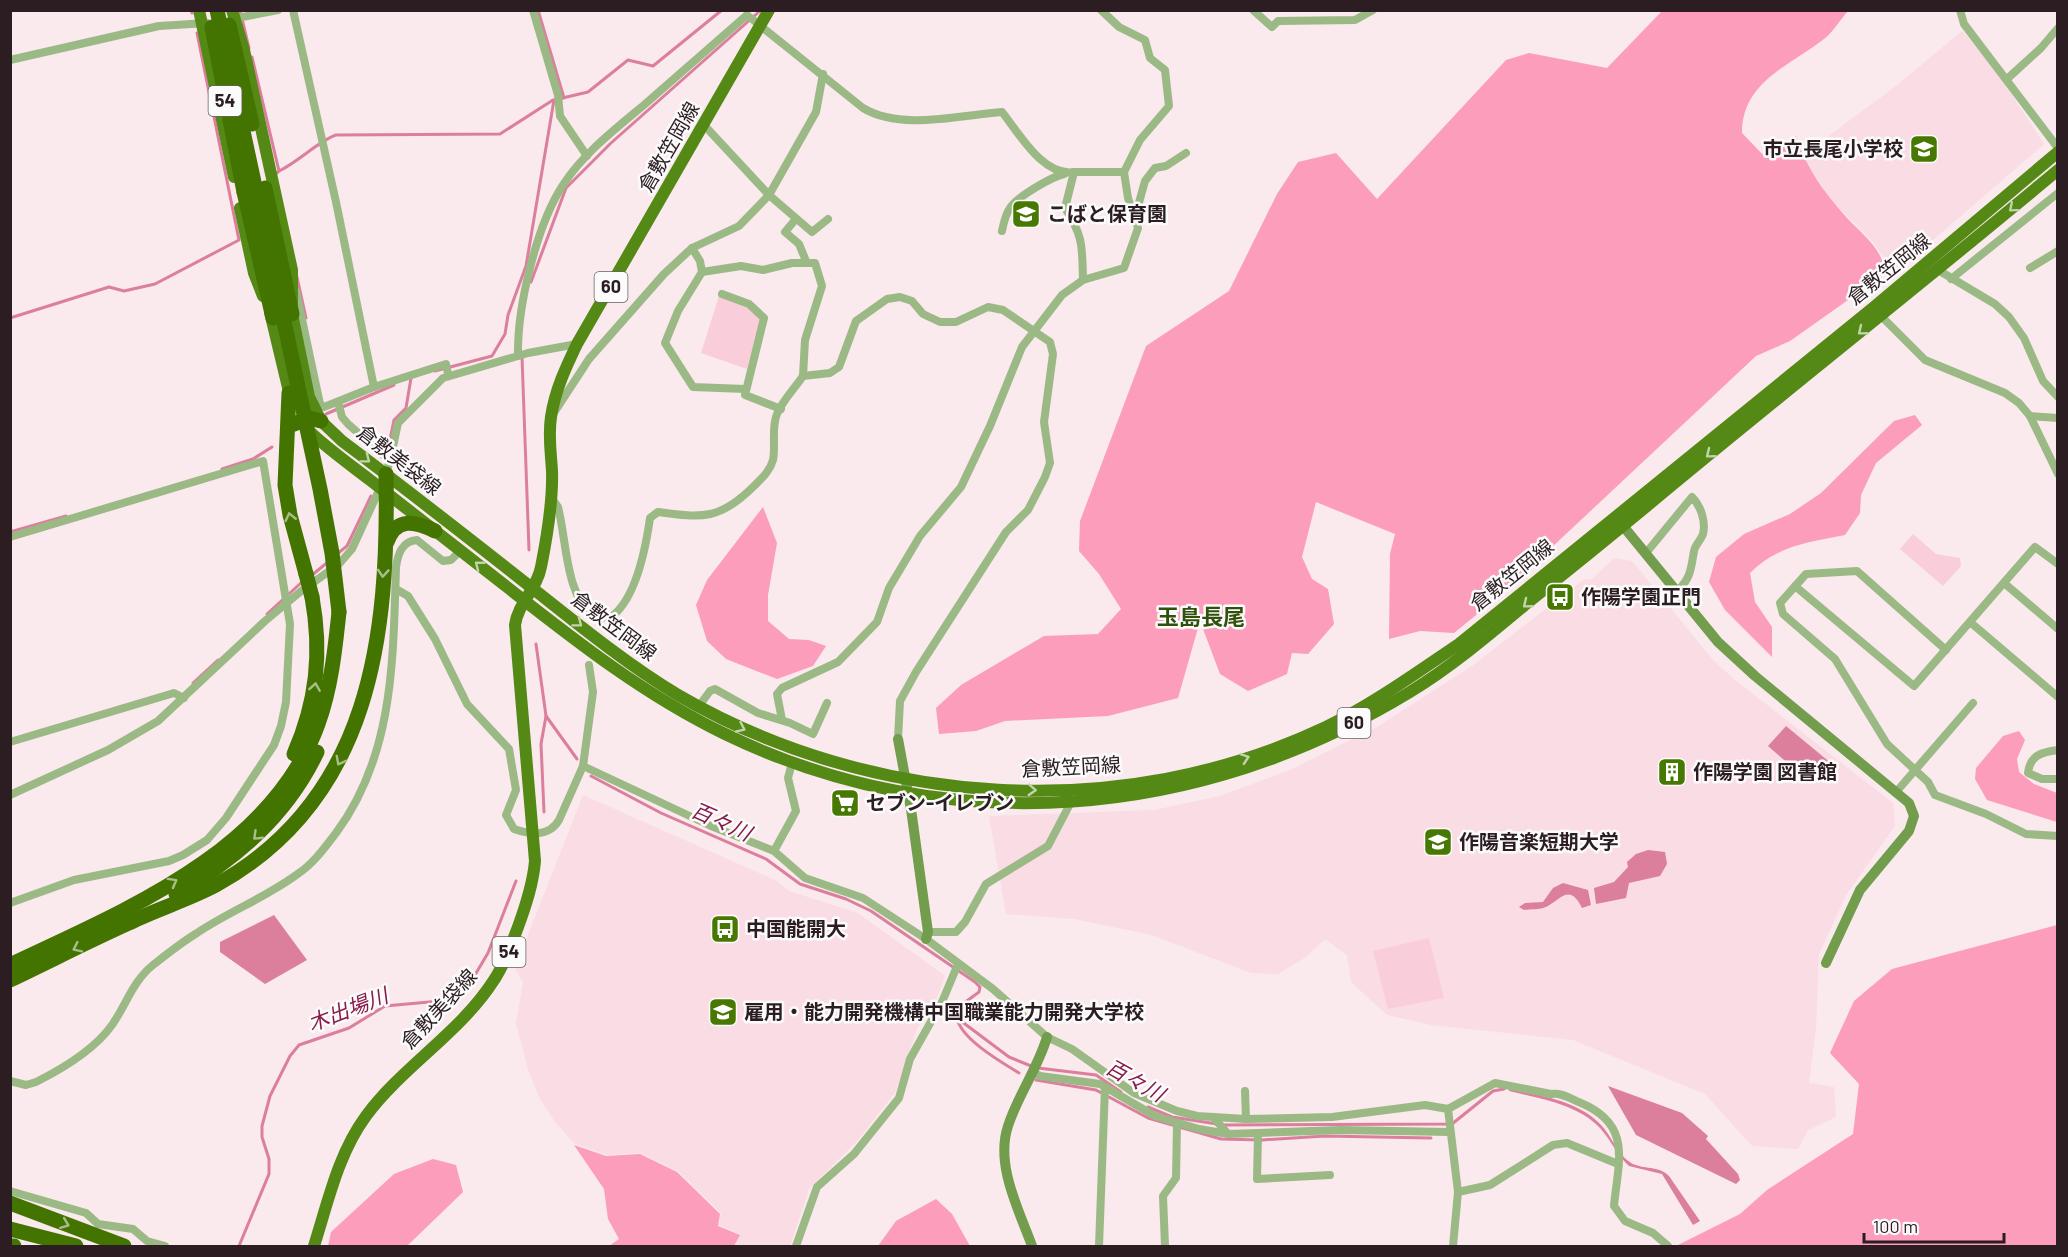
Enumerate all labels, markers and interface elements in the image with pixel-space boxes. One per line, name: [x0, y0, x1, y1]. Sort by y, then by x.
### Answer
road number: 54: [208, 86, 242, 116]
street label: 倉敷笠岡線: [633, 97, 704, 196]
school or university icon: 市立長尾小学校: [1908, 133, 1940, 165]
place label: 市立長尾小学校: [1763, 136, 1903, 160]
school or university icon: こばと保育園: [1010, 198, 1042, 230]
place label: こばと保育園: [1047, 201, 1167, 225]
one-way arrow: [2008, 201, 2019, 212]
street label: 倉敷笠岡線: [1842, 227, 1935, 309]
road number: 60: [594, 272, 628, 302]
one-way arrow: [1857, 324, 1868, 335]
street label: 倉敷美袋線: [353, 419, 446, 499]
one-way arrow: [1706, 447, 1717, 458]
one-way arrow: [359, 451, 370, 462]
one-way arrow: [285, 513, 298, 523]
street label: 倉敷笠岡線: [1465, 533, 1558, 615]
one-way arrow: [475, 561, 486, 572]
one-way arrow: [377, 568, 390, 577]
bus stop icon: 作陽学園正門: [1544, 581, 1576, 613]
place label: 作陽学園正門: [1581, 584, 1701, 608]
street label: 倉敷笠岡線: [567, 586, 662, 665]
one-way arrow: [1522, 597, 1533, 608]
district label: 玉島長尾: [1157, 603, 1245, 629]
one-way arrow: [571, 616, 582, 627]
one-way arrow: [308, 682, 320, 691]
road number: 60: [1338, 708, 1370, 738]
one-way arrow: [735, 721, 746, 733]
street label: 倉敷笠岡線: [1020, 751, 1122, 781]
one-way arrow: [1239, 752, 1250, 765]
one-way arrow: [336, 755, 347, 765]
building icon: 作陽学園 図書館: [1656, 756, 1688, 788]
place label: 作陽学園 図書館: [1693, 759, 1837, 783]
one-way arrow: [1028, 784, 1037, 797]
supermarket icon: セブン-イレブン: [829, 787, 861, 819]
place label: セブン-イレブン: [866, 790, 1014, 814]
water label: 百々川: [688, 796, 757, 846]
school or university icon: 作陽音楽短期大学: [1422, 826, 1454, 858]
one-way arrow: [253, 829, 264, 840]
place label: 作陽音楽短期大学: [1459, 829, 1619, 853]
one-way arrow: [166, 878, 177, 889]
bus stop icon: 中国能開大: [709, 913, 741, 945]
place label: 中国能開大: [746, 916, 846, 940]
road number: 54: [492, 937, 526, 967]
one-way arrow: [72, 940, 83, 952]
street label: 倉敷美袋線: [395, 964, 481, 1053]
water label: 木出場川: [304, 981, 393, 1035]
school or university icon: 雇用・能力開発機構中国職業能力開発大学校: [707, 996, 739, 1028]
place label: 雇用・能力開発機構中国職業能力開発大学校: [744, 999, 1144, 1023]
water label: 百々川: [1102, 1053, 1171, 1107]
scale bar: [1864, 1206, 2004, 1244]
text: 100 m: [1873, 1215, 1918, 1237]
one-way arrow: [59, 1217, 70, 1230]

